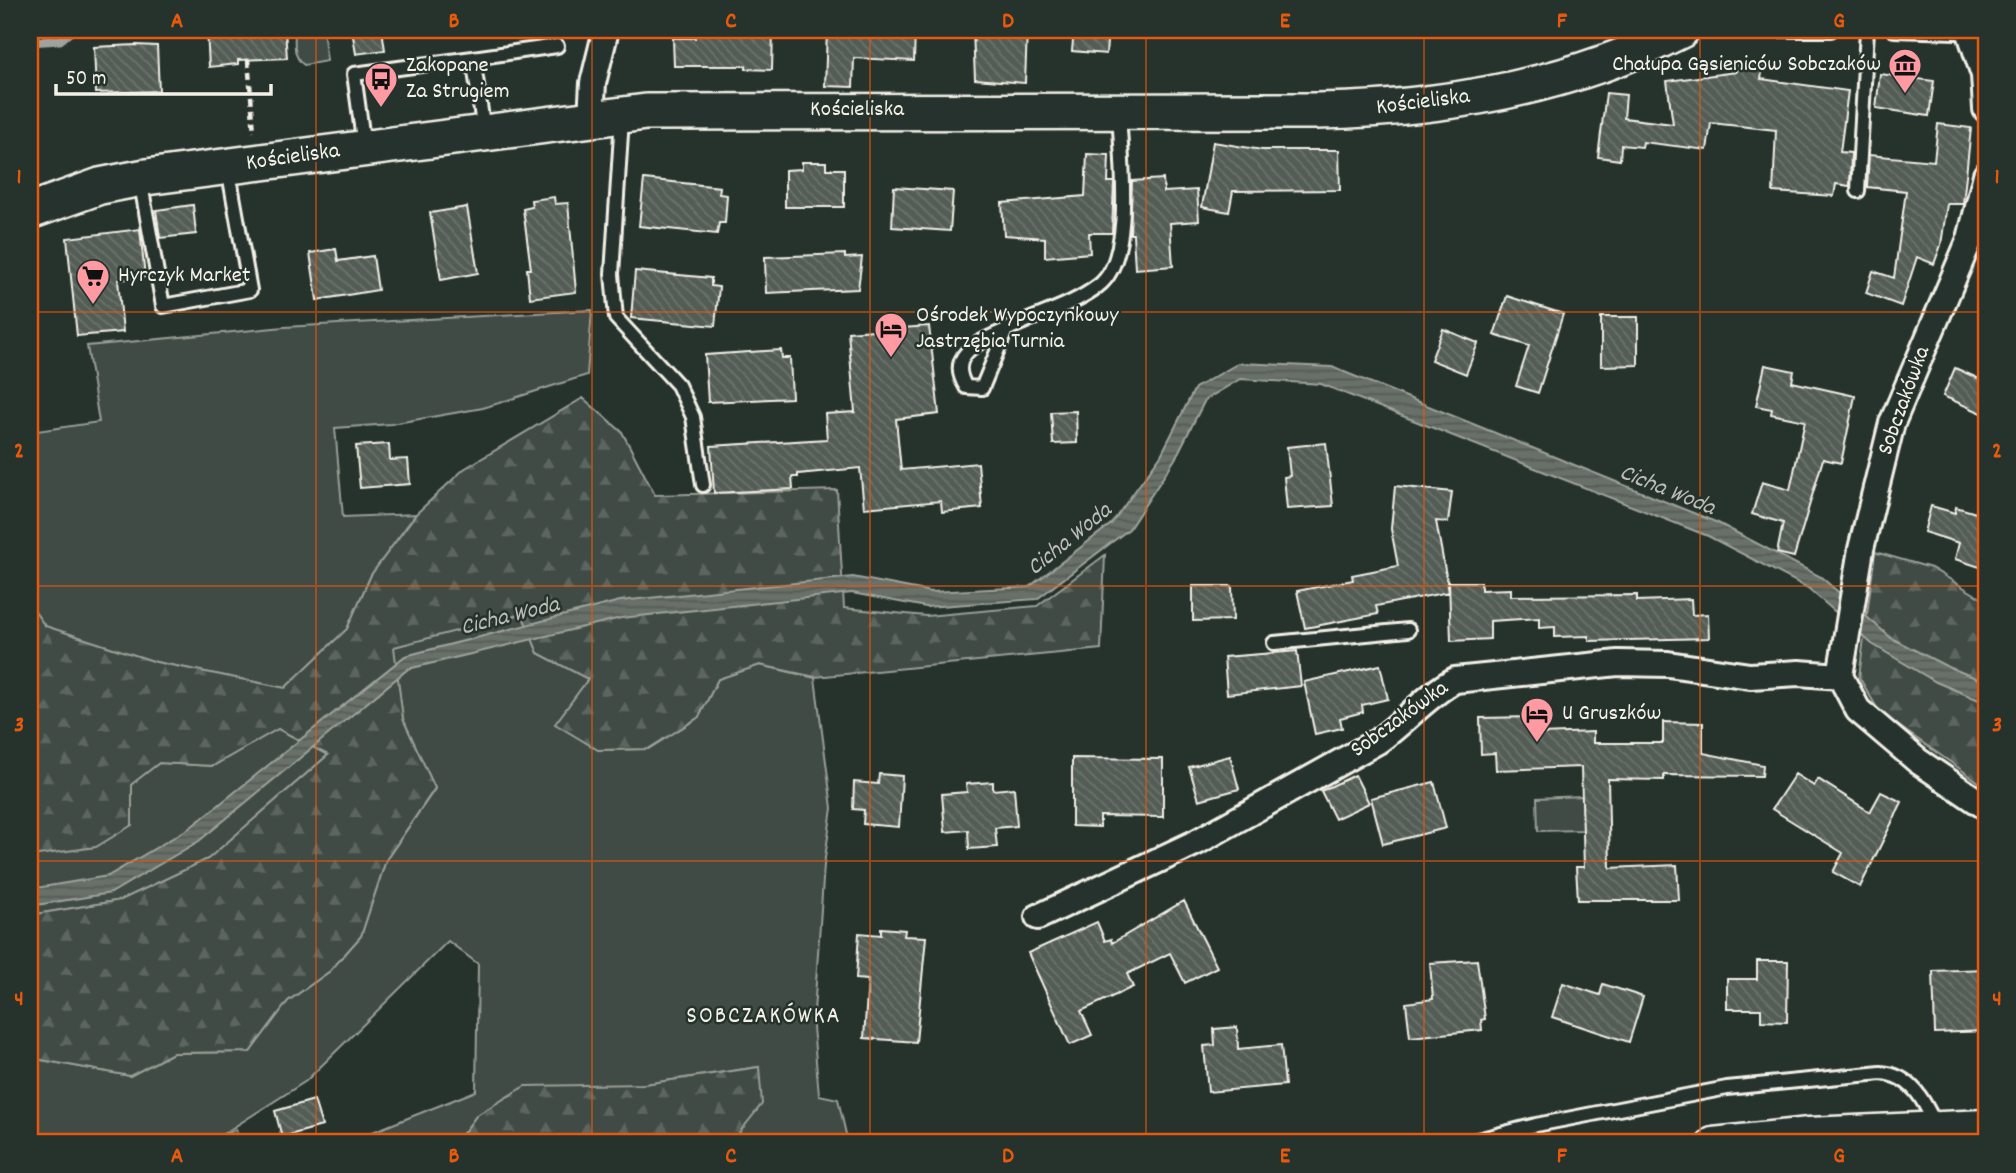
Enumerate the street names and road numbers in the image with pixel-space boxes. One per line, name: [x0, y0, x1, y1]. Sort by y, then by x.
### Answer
street label: Kościeliska: [1374, 81, 1473, 125]
street label: Kościeliska: [810, 94, 905, 127]
street label: Kościeliska: [244, 135, 343, 181]
street label: Sobczakówka: [1870, 341, 1940, 460]
street label: Sobczakówka: [1344, 672, 1457, 767]

